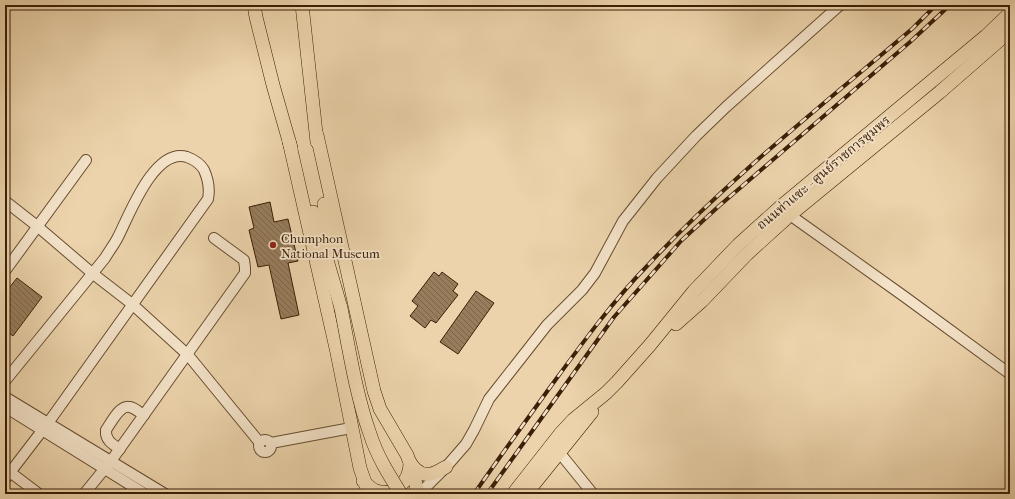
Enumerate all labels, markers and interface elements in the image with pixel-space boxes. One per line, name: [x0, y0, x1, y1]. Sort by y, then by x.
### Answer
street label: ถนนท่าแซะ - ศูนย์ราชการชุมพร: [754, 112, 894, 233]
place label: Chumphon National Museum: [281, 231, 380, 261]
marker: Chumphon National Museum: [268, 240, 278, 250]

